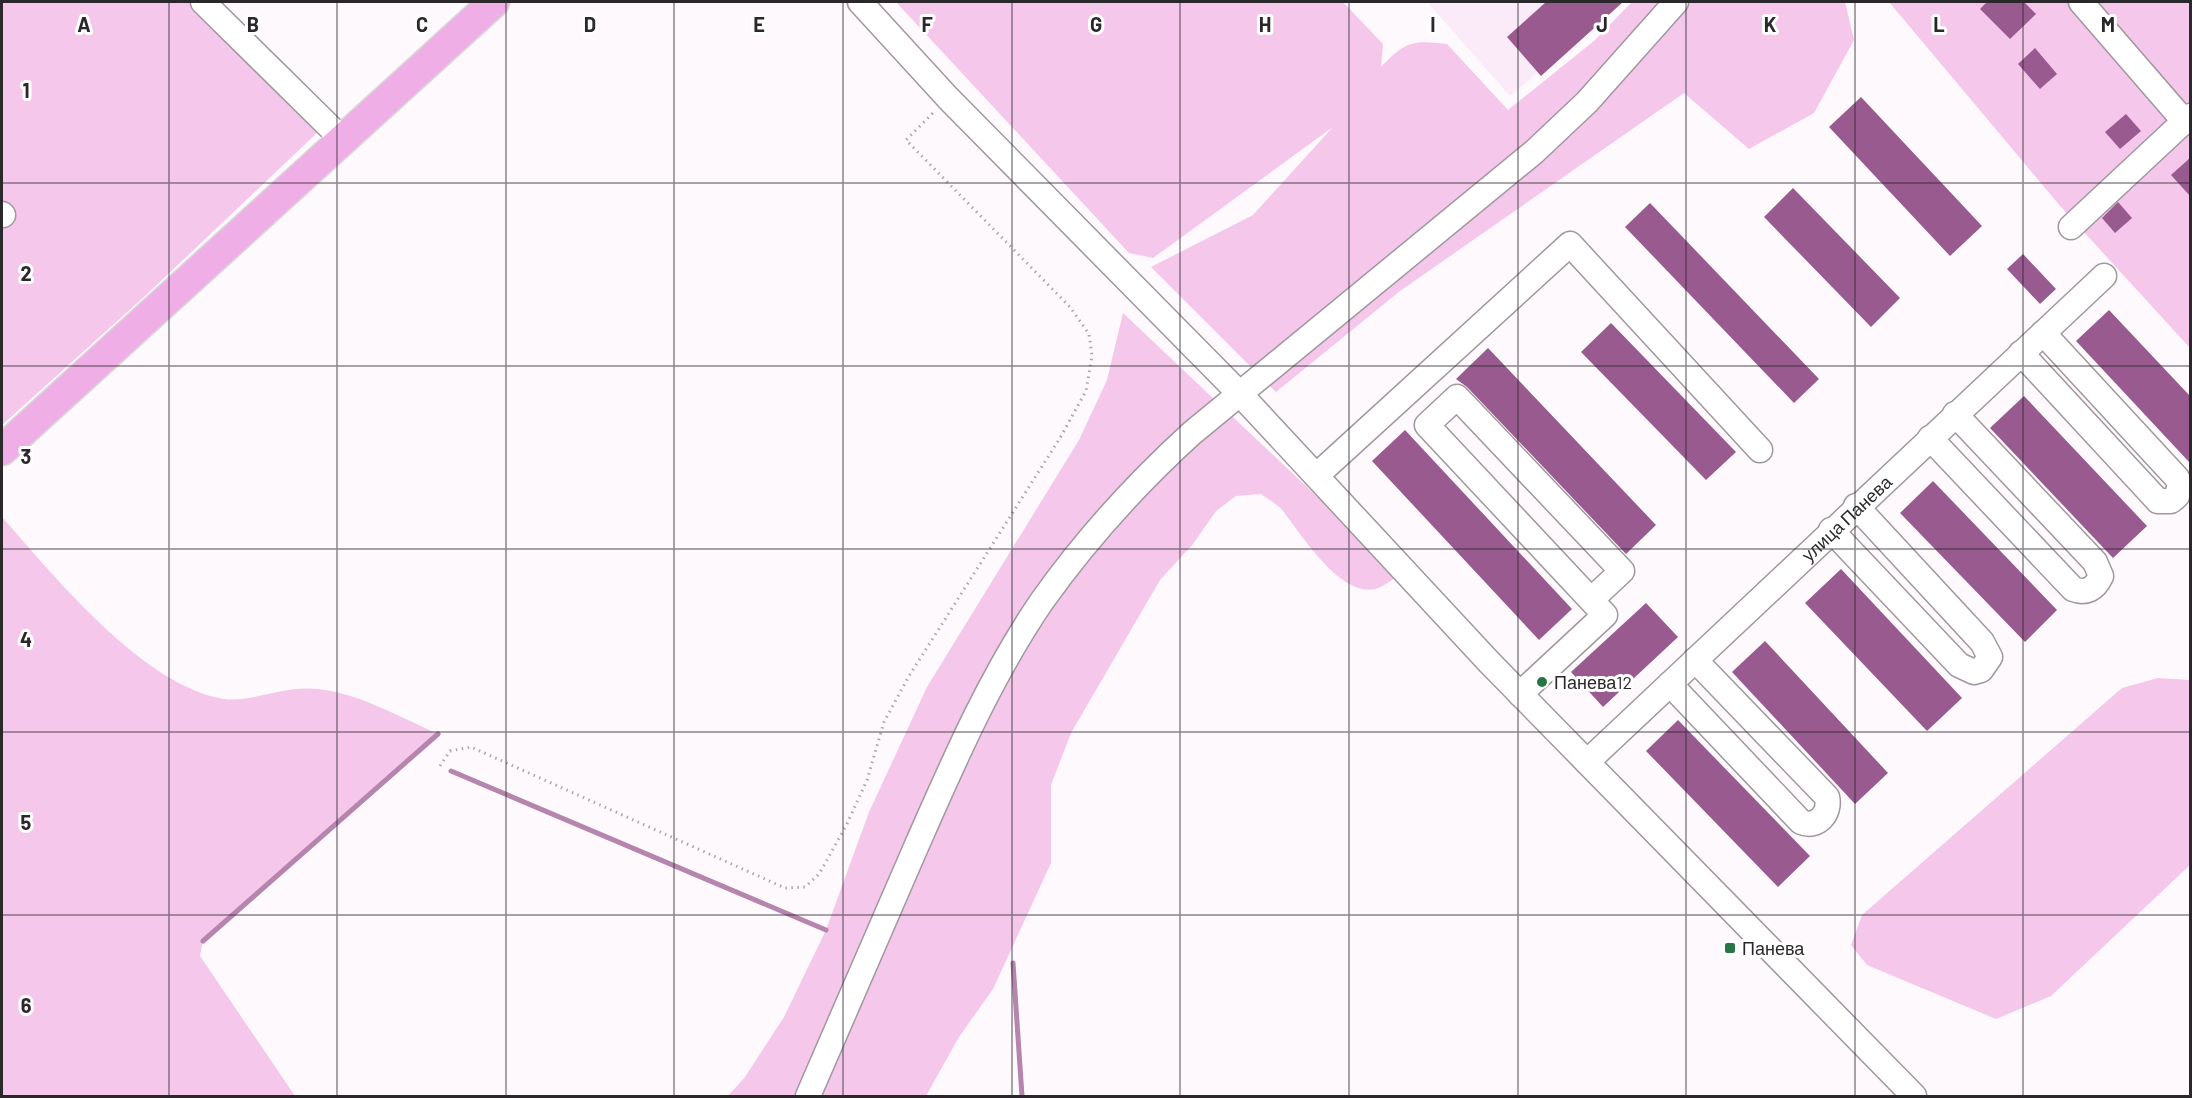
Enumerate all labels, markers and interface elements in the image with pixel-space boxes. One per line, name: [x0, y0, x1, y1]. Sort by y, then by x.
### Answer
text: A: [77, 12, 91, 36]
text: B: [247, 12, 259, 36]
text: C: [416, 12, 428, 36]
text: D: [584, 12, 596, 36]
text: E: [753, 12, 765, 36]
text: F: [921, 12, 933, 36]
text: G: [1090, 12, 1102, 36]
text: H: [1259, 12, 1271, 36]
text: I: [1430, 12, 1436, 36]
text: J: [1596, 12, 1608, 36]
text: K: [1764, 12, 1777, 36]
text: L: [1933, 12, 1945, 36]
text: M: [2101, 12, 2115, 36]
text: 1: [22, 78, 30, 102]
text: 2: [20, 261, 32, 285]
text: 3: [21, 444, 31, 468]
street label: улица Панева: [1797, 470, 1897, 566]
text: 4: [20, 627, 32, 651]
place label: Панева12: [1554, 671, 1632, 693]
marker: Панева12: [1535, 675, 1549, 689]
text: 5: [21, 810, 32, 834]
place label: Панева: [1742, 937, 1805, 959]
marker: Панева: [1723, 941, 1737, 955]
text: 6: [21, 993, 32, 1017]

